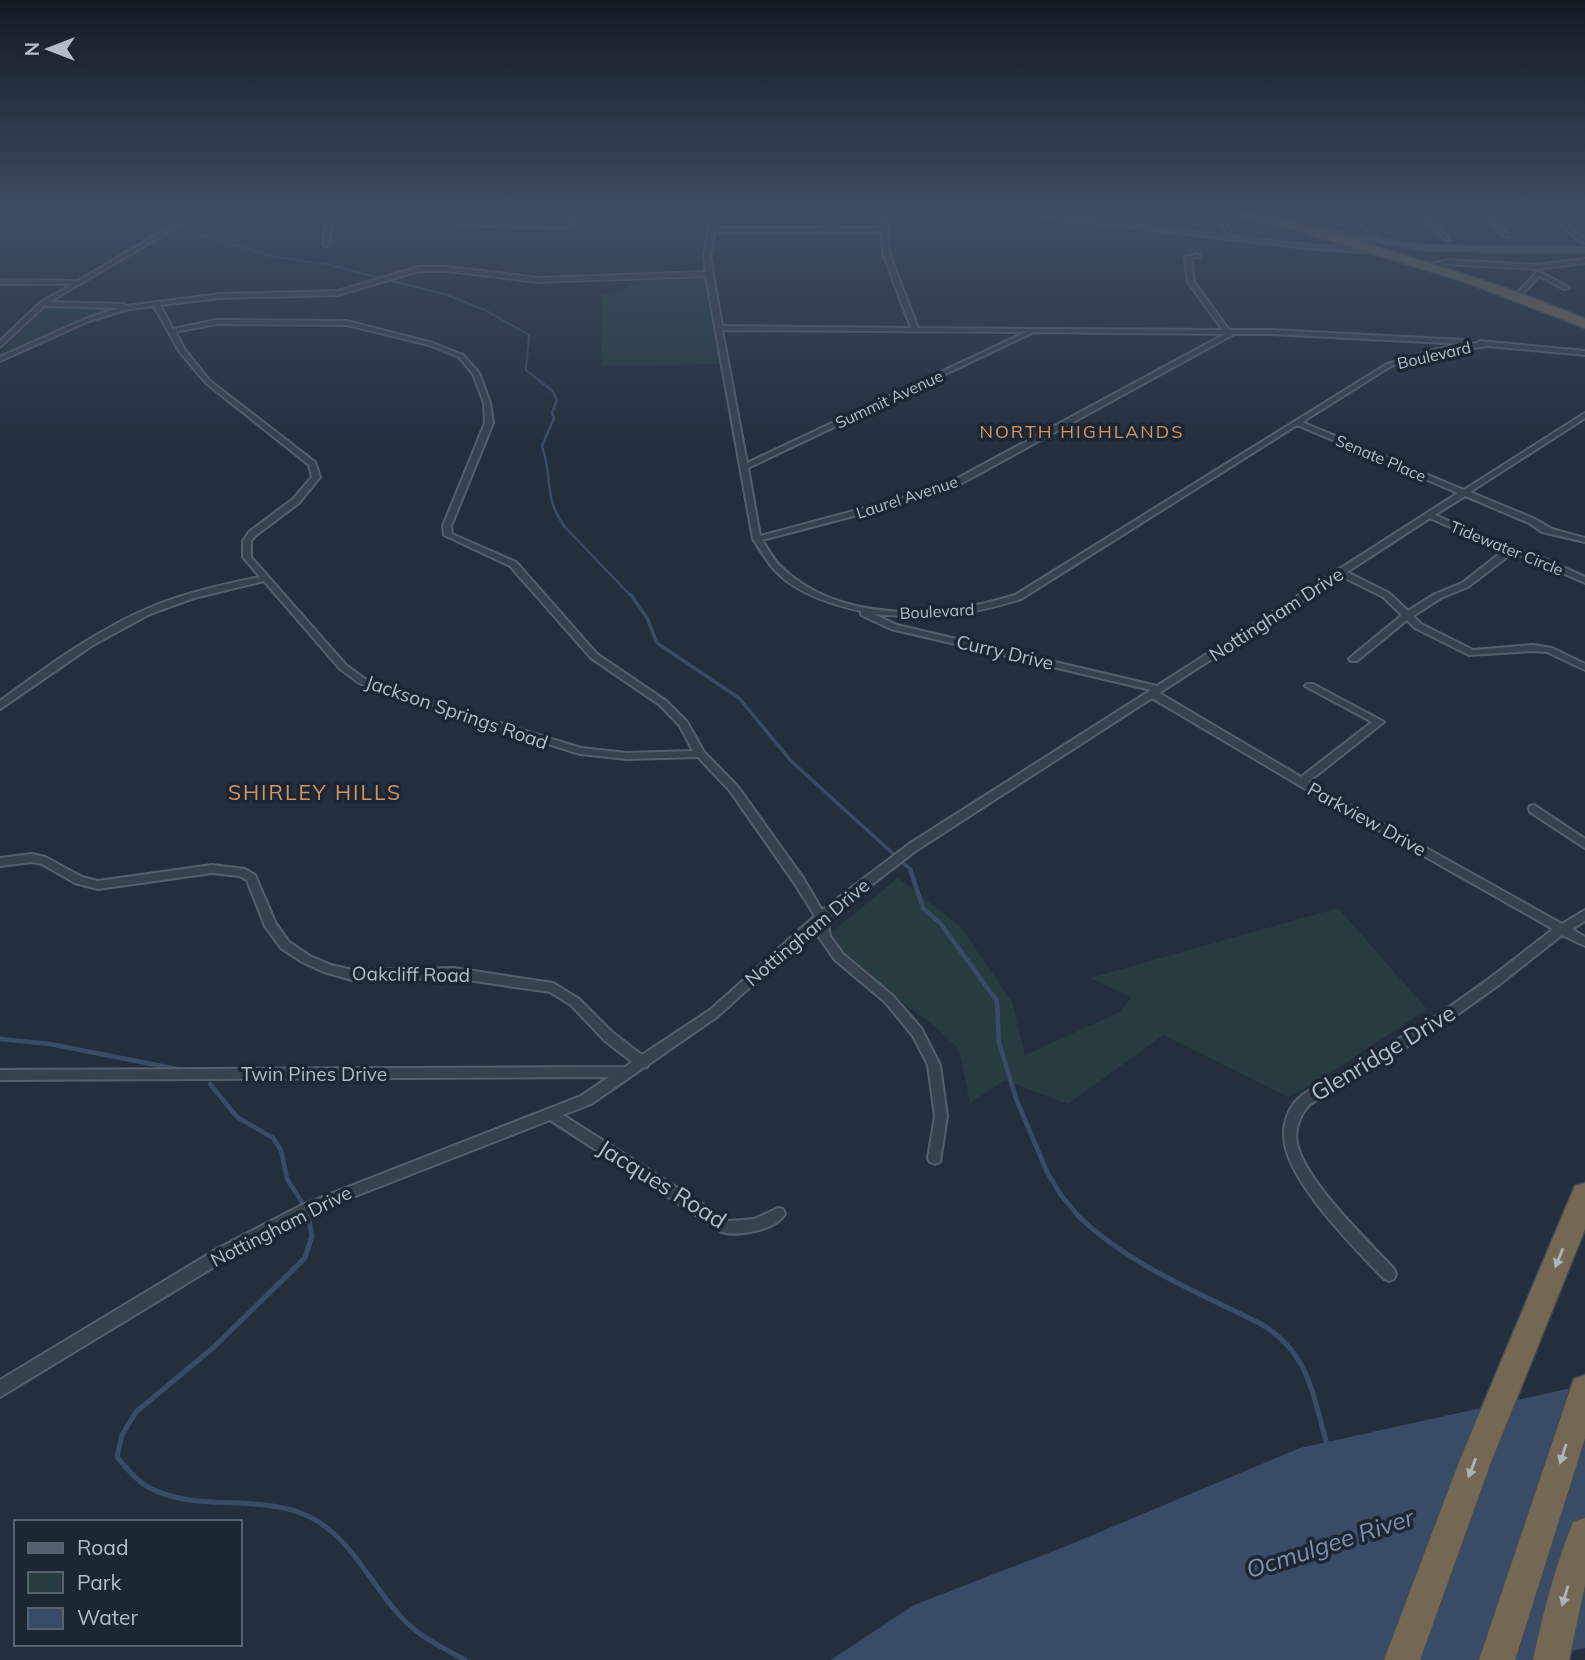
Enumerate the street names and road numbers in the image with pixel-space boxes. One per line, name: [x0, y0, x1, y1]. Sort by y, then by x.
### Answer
street label: Boulevard: [1395, 337, 1473, 373]
street label: Summit Avenue: [832, 365, 946, 433]
street label: Senate Place: [1333, 430, 1429, 486]
street label: Laurel Avenue: [854, 471, 960, 523]
street label: Tidewater Circle: [1448, 516, 1566, 580]
street label: Nottingham Drive: [1204, 562, 1348, 666]
street label: Boulevard: [899, 599, 975, 623]
street label: Curry Drive: [954, 629, 1056, 675]
street label: Jackson Springs Road: [363, 670, 551, 754]
street label: Parkview Drive: [1304, 777, 1430, 861]
street label: Nottingham Drive: [740, 873, 874, 991]
street label: Oakcliff Road: [352, 961, 470, 987]
street label: Glenridge Drive: [1305, 998, 1460, 1107]
street label: Twin Pines Drive: [241, 1062, 387, 1086]
street label: Jacques Road: [593, 1133, 732, 1235]
street label: Nottingham Drive: [206, 1180, 356, 1272]

